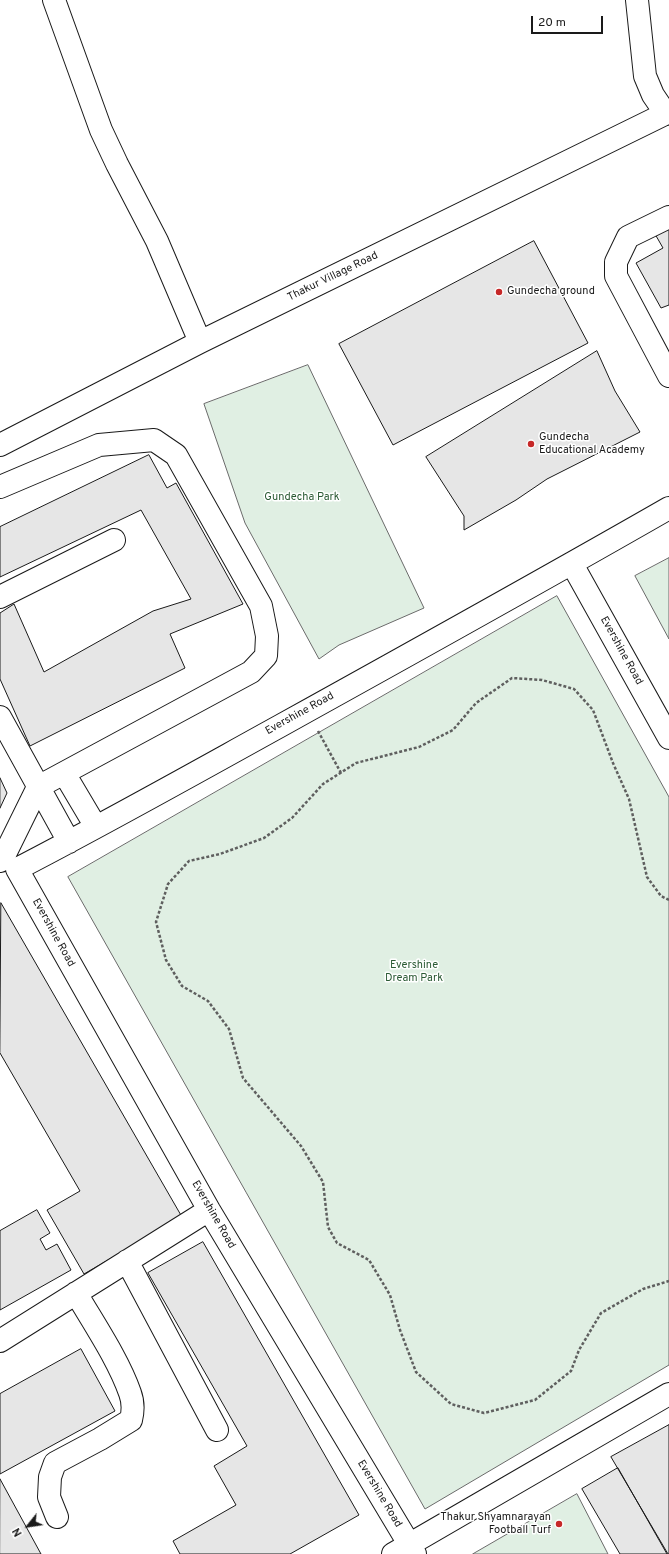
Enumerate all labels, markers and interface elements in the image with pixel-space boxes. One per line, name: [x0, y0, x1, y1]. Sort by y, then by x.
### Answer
scale bar: [533, 8, 605, 34]
text: 20 m: [538, 15, 566, 31]
street label: Thakur Village Road: [286, 249, 380, 305]
place label: Gundecha ground: [507, 285, 595, 299]
marker: Gundecha ground: [494, 287, 504, 297]
place label: Gundecha Educational Academy: [539, 431, 645, 457]
marker: Gundecha Educational Academy: [526, 439, 536, 449]
park label: Gundecha Park: [264, 491, 340, 505]
street label: Evershine Road: [597, 614, 645, 688]
street label: Evershine Road: [263, 690, 337, 738]
street label: Evershine Road: [29, 896, 77, 970]
park label: Evershine Dream Park: [385, 959, 443, 985]
street label: Evershine Road: [188, 1179, 238, 1251]
street label: Evershine Road: [354, 1458, 404, 1530]
north arrow: [8, 1506, 48, 1546]
place label: Thakur Shyamnarayan Football Turf: [440, 1511, 551, 1537]
marker: Thakur Shyamnarayan Football Turf: [554, 1519, 564, 1529]
text: N: [10, 1525, 26, 1539]

